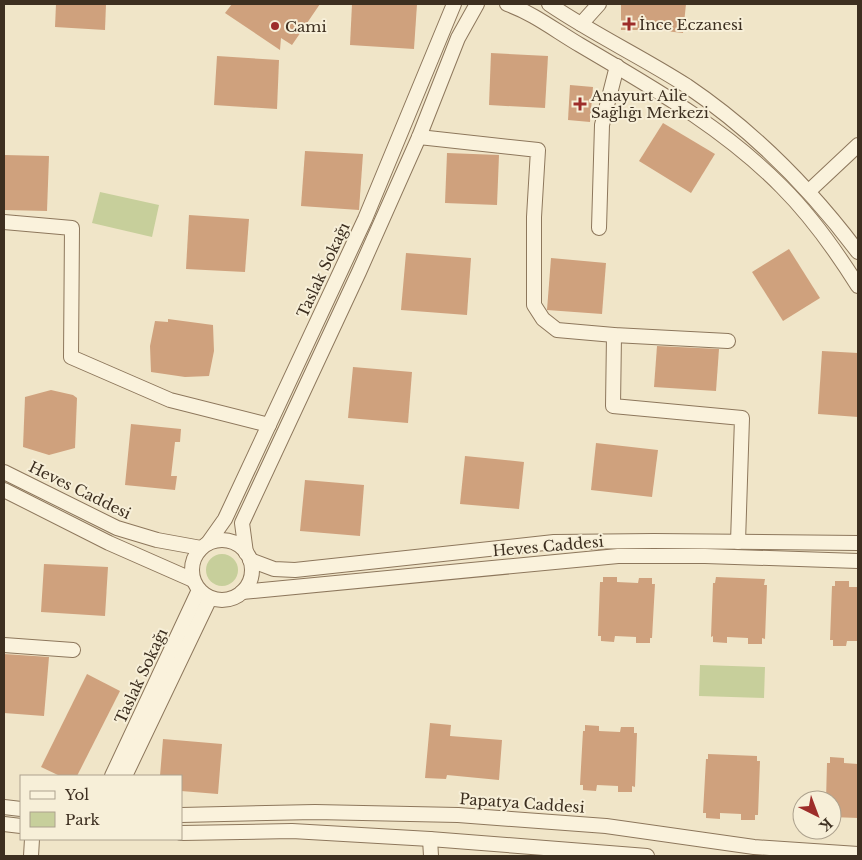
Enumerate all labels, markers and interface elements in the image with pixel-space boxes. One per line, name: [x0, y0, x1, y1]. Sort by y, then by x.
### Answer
place label: İnce Eczanesi: [639, 15, 743, 34]
place label: Cami: [285, 17, 327, 36]
marker: İnce Eczanesi: [623, 18, 635, 30]
marker: Cami: [269, 20, 281, 32]
place label: Anayurt Aile Sağlığı Merkezi: [590, 86, 709, 122]
marker: Anayurt Aile Sağlığı Merkezi: [573, 97, 587, 111]
street label: Taslak Sokağı: [293, 219, 353, 321]
street label: Heves Caddesi: [26, 457, 134, 523]
street label: Heves Caddesi: [492, 532, 604, 560]
street label: Taslak Sokağı: [111, 625, 171, 727]
legend: [20, 775, 182, 840]
text: Yol: [64, 785, 89, 804]
street label: Papatya Caddesi: [459, 789, 585, 817]
north arrow: [792, 790, 842, 840]
text: Park: [65, 810, 101, 829]
text: K: [815, 814, 836, 836]

